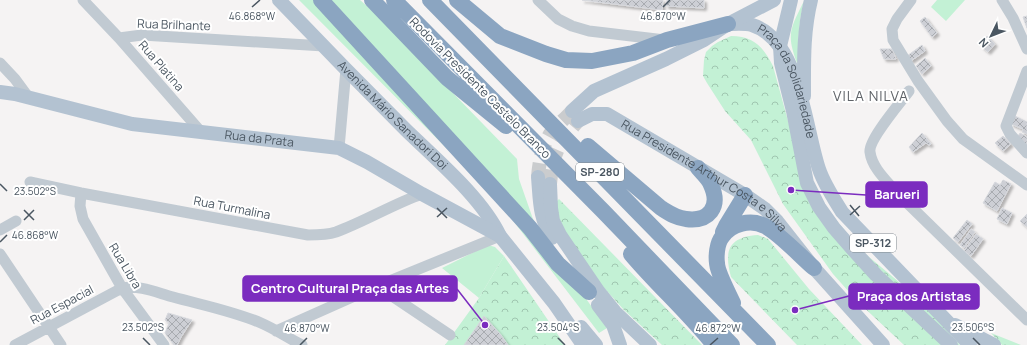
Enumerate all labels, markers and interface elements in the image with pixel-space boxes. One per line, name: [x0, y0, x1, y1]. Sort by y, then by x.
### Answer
text: 46.868°W: [229, 9, 276, 23]
text: 46.870°W: [640, 9, 686, 23]
street label: Rodovia Presidente Castelo Branco: [406, 13, 555, 162]
street label: Rua Brilhante: [137, 15, 211, 34]
north arrow: [971, 16, 1011, 56]
street label: Praça da Solidariedade: [754, 20, 820, 140]
text: N: [975, 35, 992, 51]
street label: Rua Platina: [135, 37, 188, 95]
street label: Avenida Mário Sanadori Doi: [334, 57, 452, 173]
district label: VILA NILVA: [833, 86, 909, 105]
street label: Rua Presidente Arthur Costa e Silva: [618, 115, 791, 235]
street label: Rua da Prata: [224, 126, 295, 151]
road number: SP-280: [576, 163, 624, 181]
callout: Barueri: [866, 182, 927, 207]
text: 23.502°S: [14, 184, 56, 198]
text: Barueri: [874, 185, 920, 203]
street label: Rua Turmalina: [192, 192, 272, 223]
text: 46.868°W: [12, 228, 59, 242]
road number: SP-312: [850, 234, 896, 252]
street label: Rua Libra: [105, 240, 146, 292]
callout: Centro Cultural Praça das Artes: [243, 276, 457, 301]
text: Centro Cultural Praça das Artes: [251, 279, 449, 297]
street label: Rua Espacial: [27, 281, 96, 328]
callout: Praça dos Artistas: [849, 284, 979, 309]
text: Praça dos Artistas: [857, 287, 971, 305]
text: 23.502°S: [122, 320, 164, 334]
text: 23.504°S: [537, 320, 579, 334]
text: 23.506°S: [952, 320, 994, 334]
text: 46.870°W: [284, 321, 330, 335]
text: 46.872°W: [695, 321, 741, 335]

